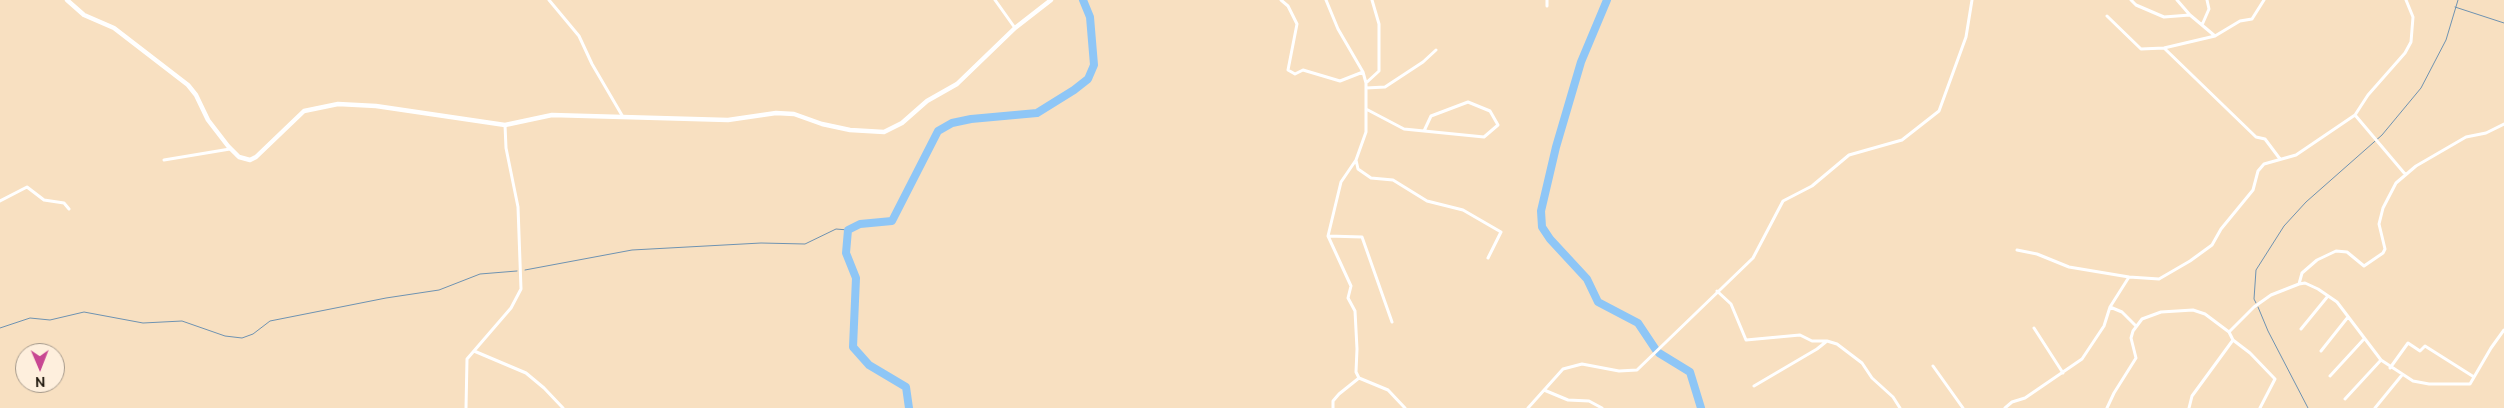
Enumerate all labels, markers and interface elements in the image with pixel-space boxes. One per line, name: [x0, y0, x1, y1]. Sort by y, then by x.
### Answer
north arrow: [15, 343, 65, 393]
text: N: [35, 374, 46, 390]

